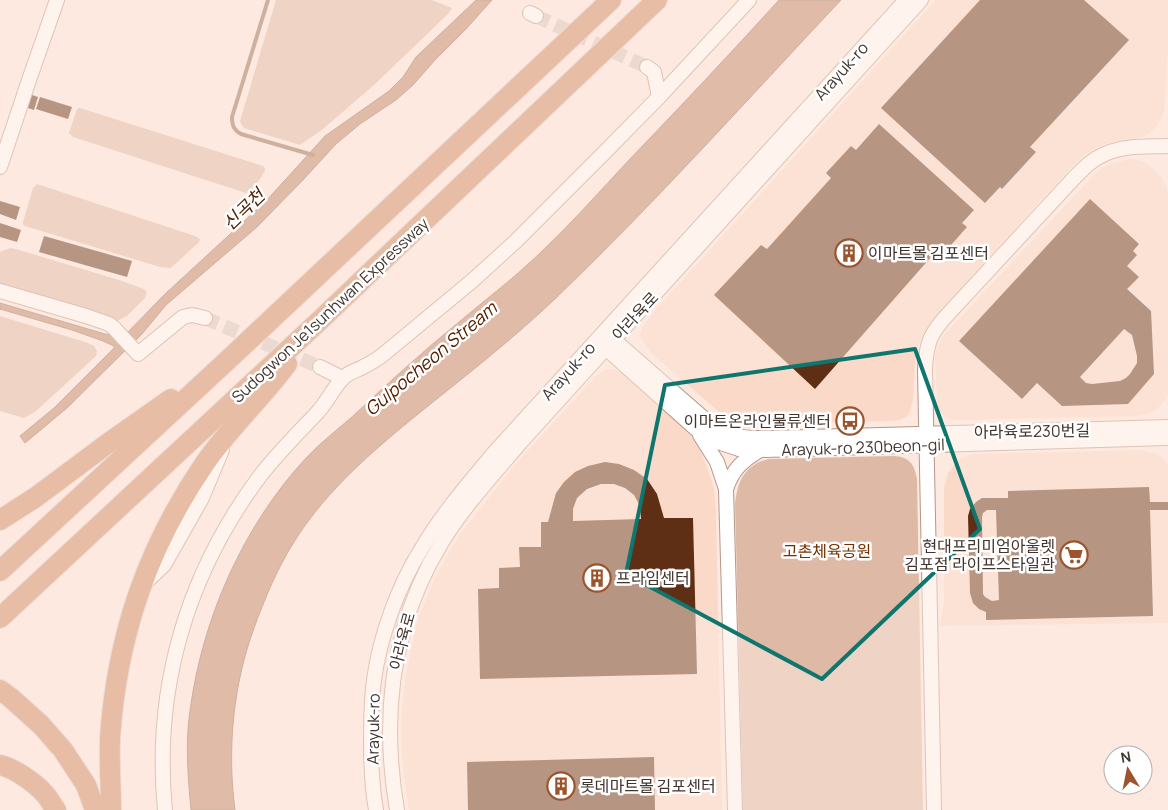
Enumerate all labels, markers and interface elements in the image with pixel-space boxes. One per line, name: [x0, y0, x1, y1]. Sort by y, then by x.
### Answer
street label: Arayuk-ro: [809, 37, 873, 105]
water label: 신곡천: [217, 182, 271, 235]
street label: Sudogwon Je1sunhwan Expressway: [227, 212, 434, 408]
building icon: 이마트몰 김포센터: [834, 238, 864, 268]
place label: 이마트몰 김포센터: [868, 242, 989, 264]
street label: 아라육로: [607, 287, 663, 345]
water label: Gulpocheon Stream: [359, 295, 503, 421]
street label: Arayuk-ro: [536, 337, 600, 405]
bus stop icon: 이마트온라인물류센터: [835, 406, 865, 436]
place label: 이마트온라인물류센터: [684, 410, 831, 432]
street label: 아라육로230번길: [974, 419, 1090, 443]
street label: Arayuk-ro 230beon-gil: [781, 433, 945, 461]
place label: 현대프리미엄아울렛 김포점 라이프스타일관: [905, 535, 1055, 575]
park label: 고촌체육공원: [783, 540, 871, 562]
supermarket icon: 현대프리미엄아울렛 김포점 라이프스타일관: [1059, 540, 1089, 570]
building icon: 프라임센터: [582, 563, 612, 593]
place label: 프라임센터: [616, 567, 690, 589]
street label: 아라육로: [384, 609, 420, 672]
street label: Arayuk-ro: [361, 693, 385, 765]
north arrow: [1103, 745, 1153, 795]
text: N: [1119, 746, 1132, 767]
building icon: 롯데마트몰 김포센터: [546, 771, 576, 801]
place label: 롯데마트몰 김포센터: [580, 775, 716, 797]

